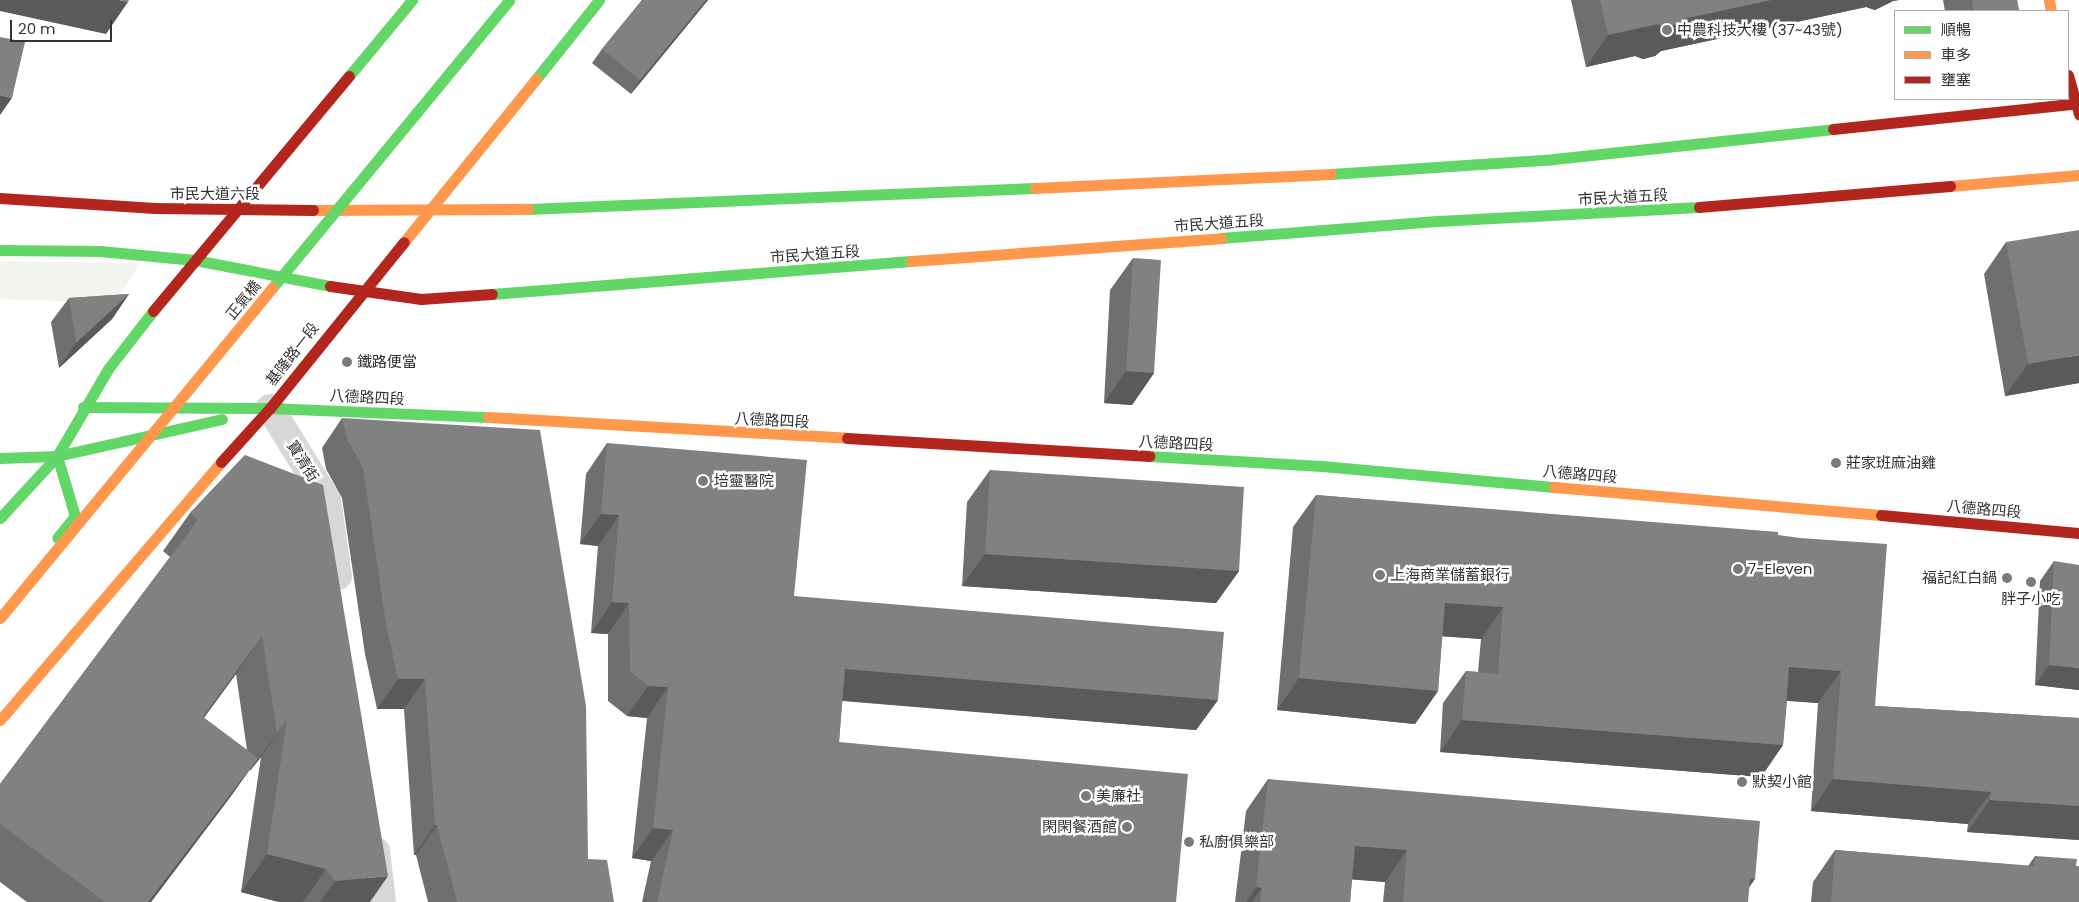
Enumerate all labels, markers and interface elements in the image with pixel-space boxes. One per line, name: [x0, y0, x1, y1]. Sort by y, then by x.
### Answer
scale bar: [12, 10, 115, 42]
legend: [1894, 10, 2069, 100]
text: 20 m: [18, 18, 56, 39]
text: 順暢: [1941, 19, 1971, 40]
place label: 中農科技大樓 (37~43號): [1677, 21, 1843, 39]
marker: 中農科技大樓 (37~43號): [1661, 24, 1673, 36]
text: 車多: [1941, 44, 1971, 65]
text: 壅塞: [1941, 69, 1971, 90]
street label: 市民大道六段: [170, 185, 260, 203]
street label: 市民大道五段: [1578, 186, 1668, 208]
street label: 市民大道五段: [1173, 211, 1265, 235]
street label: 市民大道五段: [769, 242, 861, 266]
street label: 正氣橋: [222, 277, 264, 323]
street label: 基隆路一段: [262, 319, 322, 389]
place label: 鐵路便當: [357, 353, 417, 371]
marker: 鐵路便當: [341, 356, 353, 368]
street label: 八德路四段: [329, 386, 405, 408]
street label: 八德路四段: [734, 409, 810, 431]
street label: 八德路四段: [1138, 432, 1214, 454]
street label: 寶清街: [283, 437, 323, 485]
place label: 莊家班麻油雞: [1846, 454, 1936, 472]
marker: 莊家班麻油雞: [1830, 457, 1842, 469]
street label: 八德路四段: [1542, 462, 1618, 486]
place label: 培靈醫院: [714, 472, 774, 490]
marker: 培靈醫院: [696, 474, 710, 488]
street label: 八德路四段: [1946, 497, 2022, 521]
place label: 7-Eleven: [1748, 560, 1812, 578]
marker: 7-Eleven: [1732, 563, 1744, 575]
place label: 上海商業儲蓄銀行: [1390, 566, 1510, 584]
marker: 上海商業儲蓄銀行: [1374, 569, 1386, 581]
place label: 福記紅白鍋: [1922, 569, 1997, 587]
marker: 福記紅白鍋: [2001, 572, 2013, 584]
marker: 胖子小吃: [2025, 576, 2037, 588]
place label: 胖子小吃: [2001, 590, 2061, 608]
place label: 默契小館: [1752, 773, 1812, 791]
marker: 默契小館: [1736, 776, 1748, 788]
place label: 美廉社: [1096, 787, 1141, 805]
marker: 美廉社: [1080, 790, 1092, 802]
place label: 閑閑餐酒館: [1042, 818, 1117, 836]
marker: 閑閑餐酒館: [1121, 821, 1133, 833]
place label: 私廚俱樂部: [1199, 833, 1274, 851]
marker: 私廚俱樂部: [1183, 836, 1195, 848]

